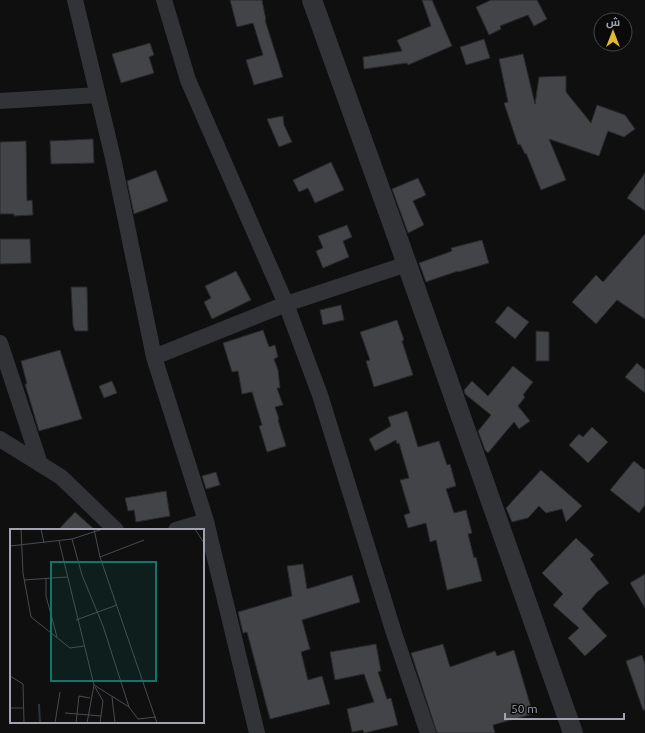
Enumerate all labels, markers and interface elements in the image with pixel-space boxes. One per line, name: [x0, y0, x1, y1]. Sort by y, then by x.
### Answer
north arrow: [593, 12, 633, 52]
text: ش: [606, 16, 620, 29]
inset map: [10, 529, 204, 723]
scale bar: [505, 695, 624, 721]
text: 50 m: [511, 702, 538, 715]

